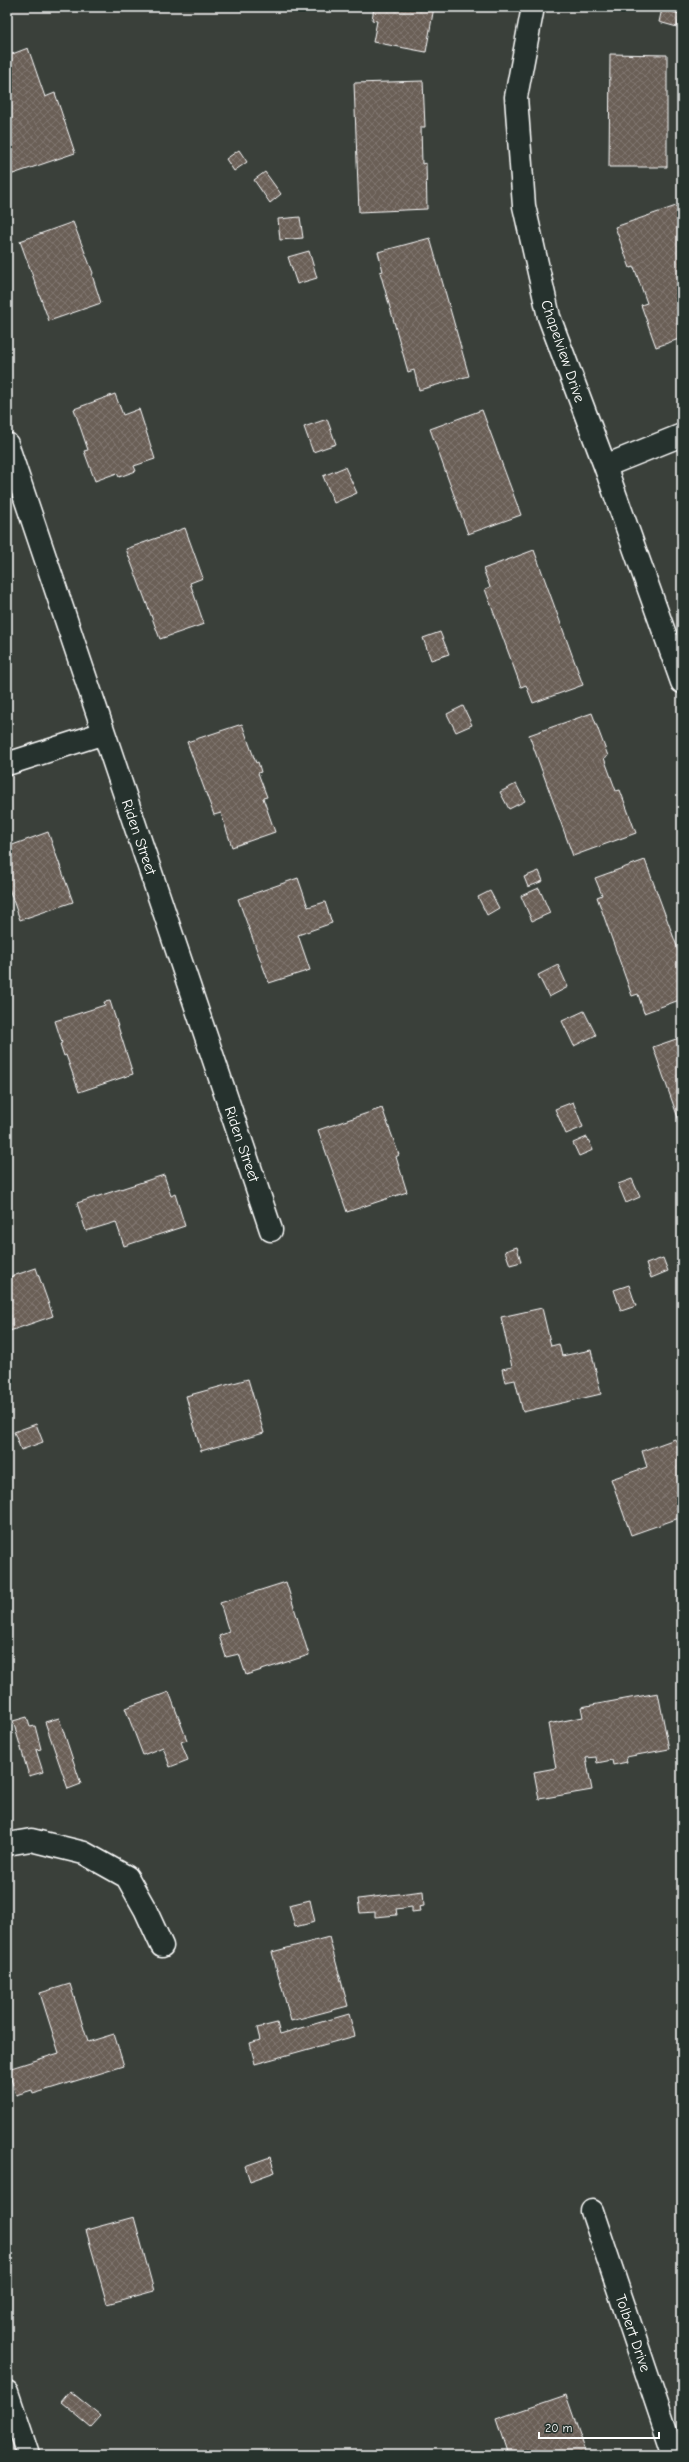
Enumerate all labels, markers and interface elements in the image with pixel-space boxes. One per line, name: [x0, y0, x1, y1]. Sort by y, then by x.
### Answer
street label: Chapelview Drive: [537, 297, 589, 405]
street label: Riden Street: [118, 797, 161, 878]
street label: Riden Street: [221, 1104, 264, 1185]
street label: Tolbert Drive: [611, 2292, 655, 2375]
scale bar: [539, 2414, 659, 2440]
text: 20 m: [545, 2421, 573, 2435]

